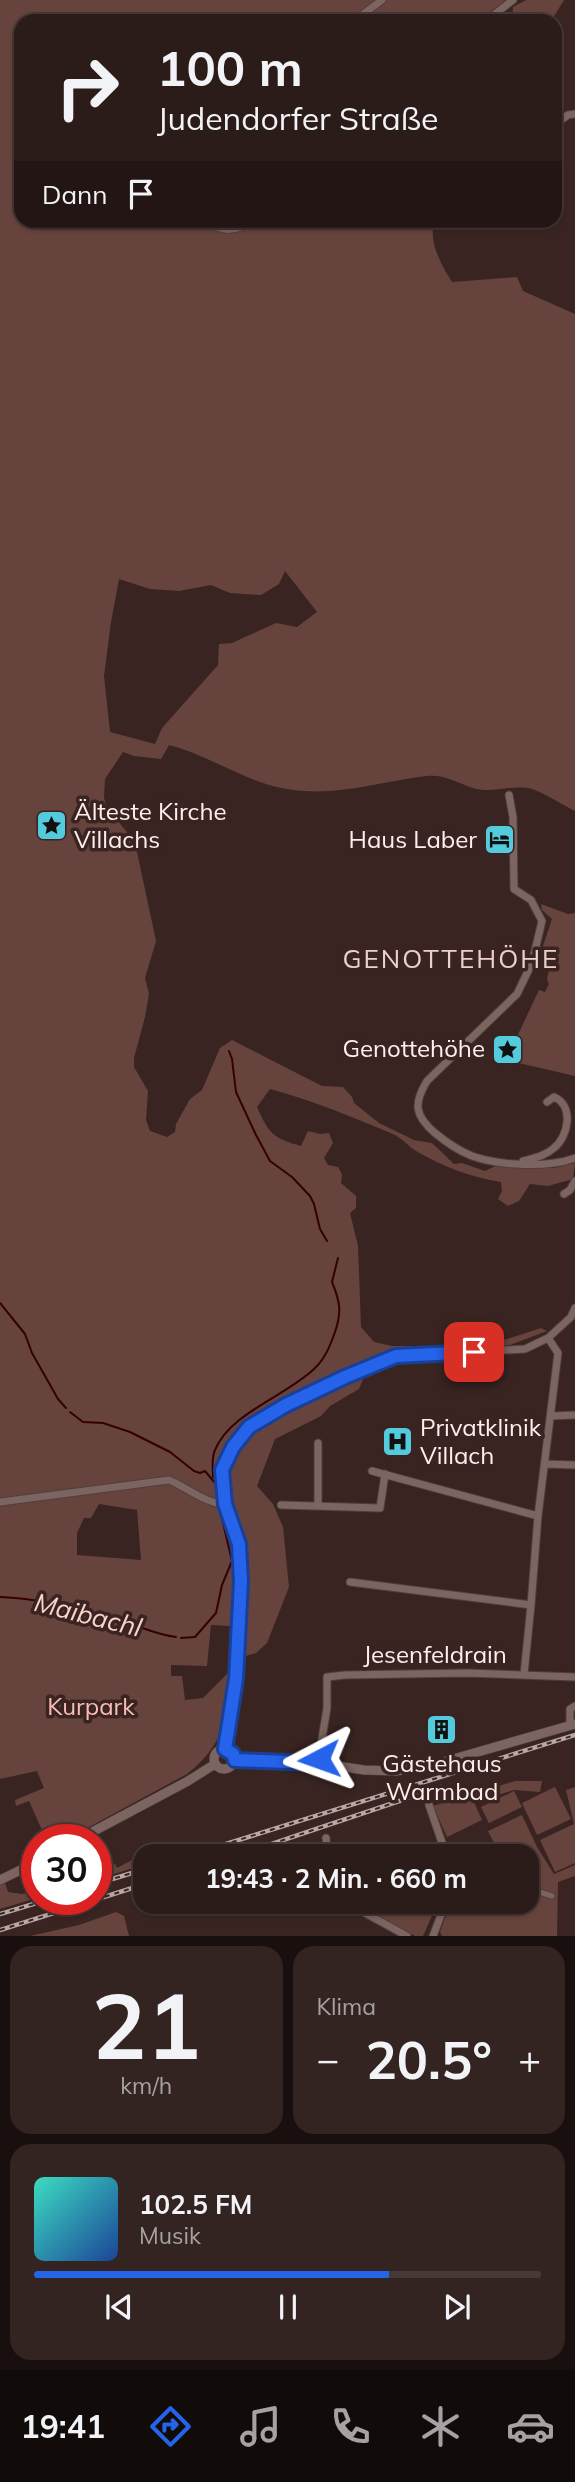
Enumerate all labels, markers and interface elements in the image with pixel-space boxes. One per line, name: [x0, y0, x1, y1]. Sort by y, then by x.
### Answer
text: 100 m: [157, 37, 303, 98]
icon: right: [42, 42, 133, 133]
text: Judendorfer Straße: [157, 98, 438, 138]
icon: arrive: [122, 175, 160, 213]
text: Dann: [42, 178, 108, 211]
place label: Älteste Kirche Villachs: [74, 796, 227, 854]
place icon: Älteste Kirche Villachs: [34, 809, 68, 843]
hotel icon: Haus Laber: [483, 823, 517, 857]
place label: Haus Laber: [349, 824, 477, 854]
district label: GENOTTEHÖHE: [343, 942, 559, 975]
place icon: Genottehöhe: [491, 1032, 525, 1066]
place label: Genottehöhe: [342, 1033, 485, 1063]
pin: [444, 1322, 504, 1382]
icon: arrive: [455, 1333, 493, 1371]
place label: Privatklinik Villach: [420, 1412, 542, 1470]
hospital icon: Privatklinik Villach: [380, 1425, 414, 1459]
water label: Maibachl: [31, 1585, 146, 1644]
street label: Jesenfeldrain: [363, 1639, 507, 1669]
park label: Kurpark: [47, 1691, 135, 1721]
building icon: Gästehaus Warmbad: [425, 1713, 459, 1747]
position arrow: [282, 1722, 356, 1796]
place label: Gästehaus Warmbad: [382, 1748, 502, 1806]
speed limit sign: 30: [21, 1824, 112, 1915]
text: 19:43 · 2 Min. · 660 m: [205, 1862, 467, 1895]
text: 21: [92, 1968, 201, 2082]
text: Klima: [317, 1992, 376, 2021]
text: 20.5°: [366, 2027, 492, 2092]
text: −: [317, 2035, 339, 2083]
text: +: [518, 2035, 541, 2083]
text: km/h: [120, 2071, 172, 2100]
text: 102.5 FM: [139, 2188, 252, 2221]
text: Musik: [139, 2221, 201, 2250]
icon: previous: [100, 2288, 138, 2326]
icon: pause: [269, 2288, 307, 2326]
icon: next: [438, 2288, 476, 2326]
icon: directions: [146, 2402, 195, 2451]
icon: music: [236, 2402, 285, 2451]
icon: phone: [326, 2402, 375, 2451]
icon: climate: [416, 2402, 465, 2451]
icon: car: [506, 2402, 555, 2451]
text: 19:41: [20, 2406, 105, 2446]

